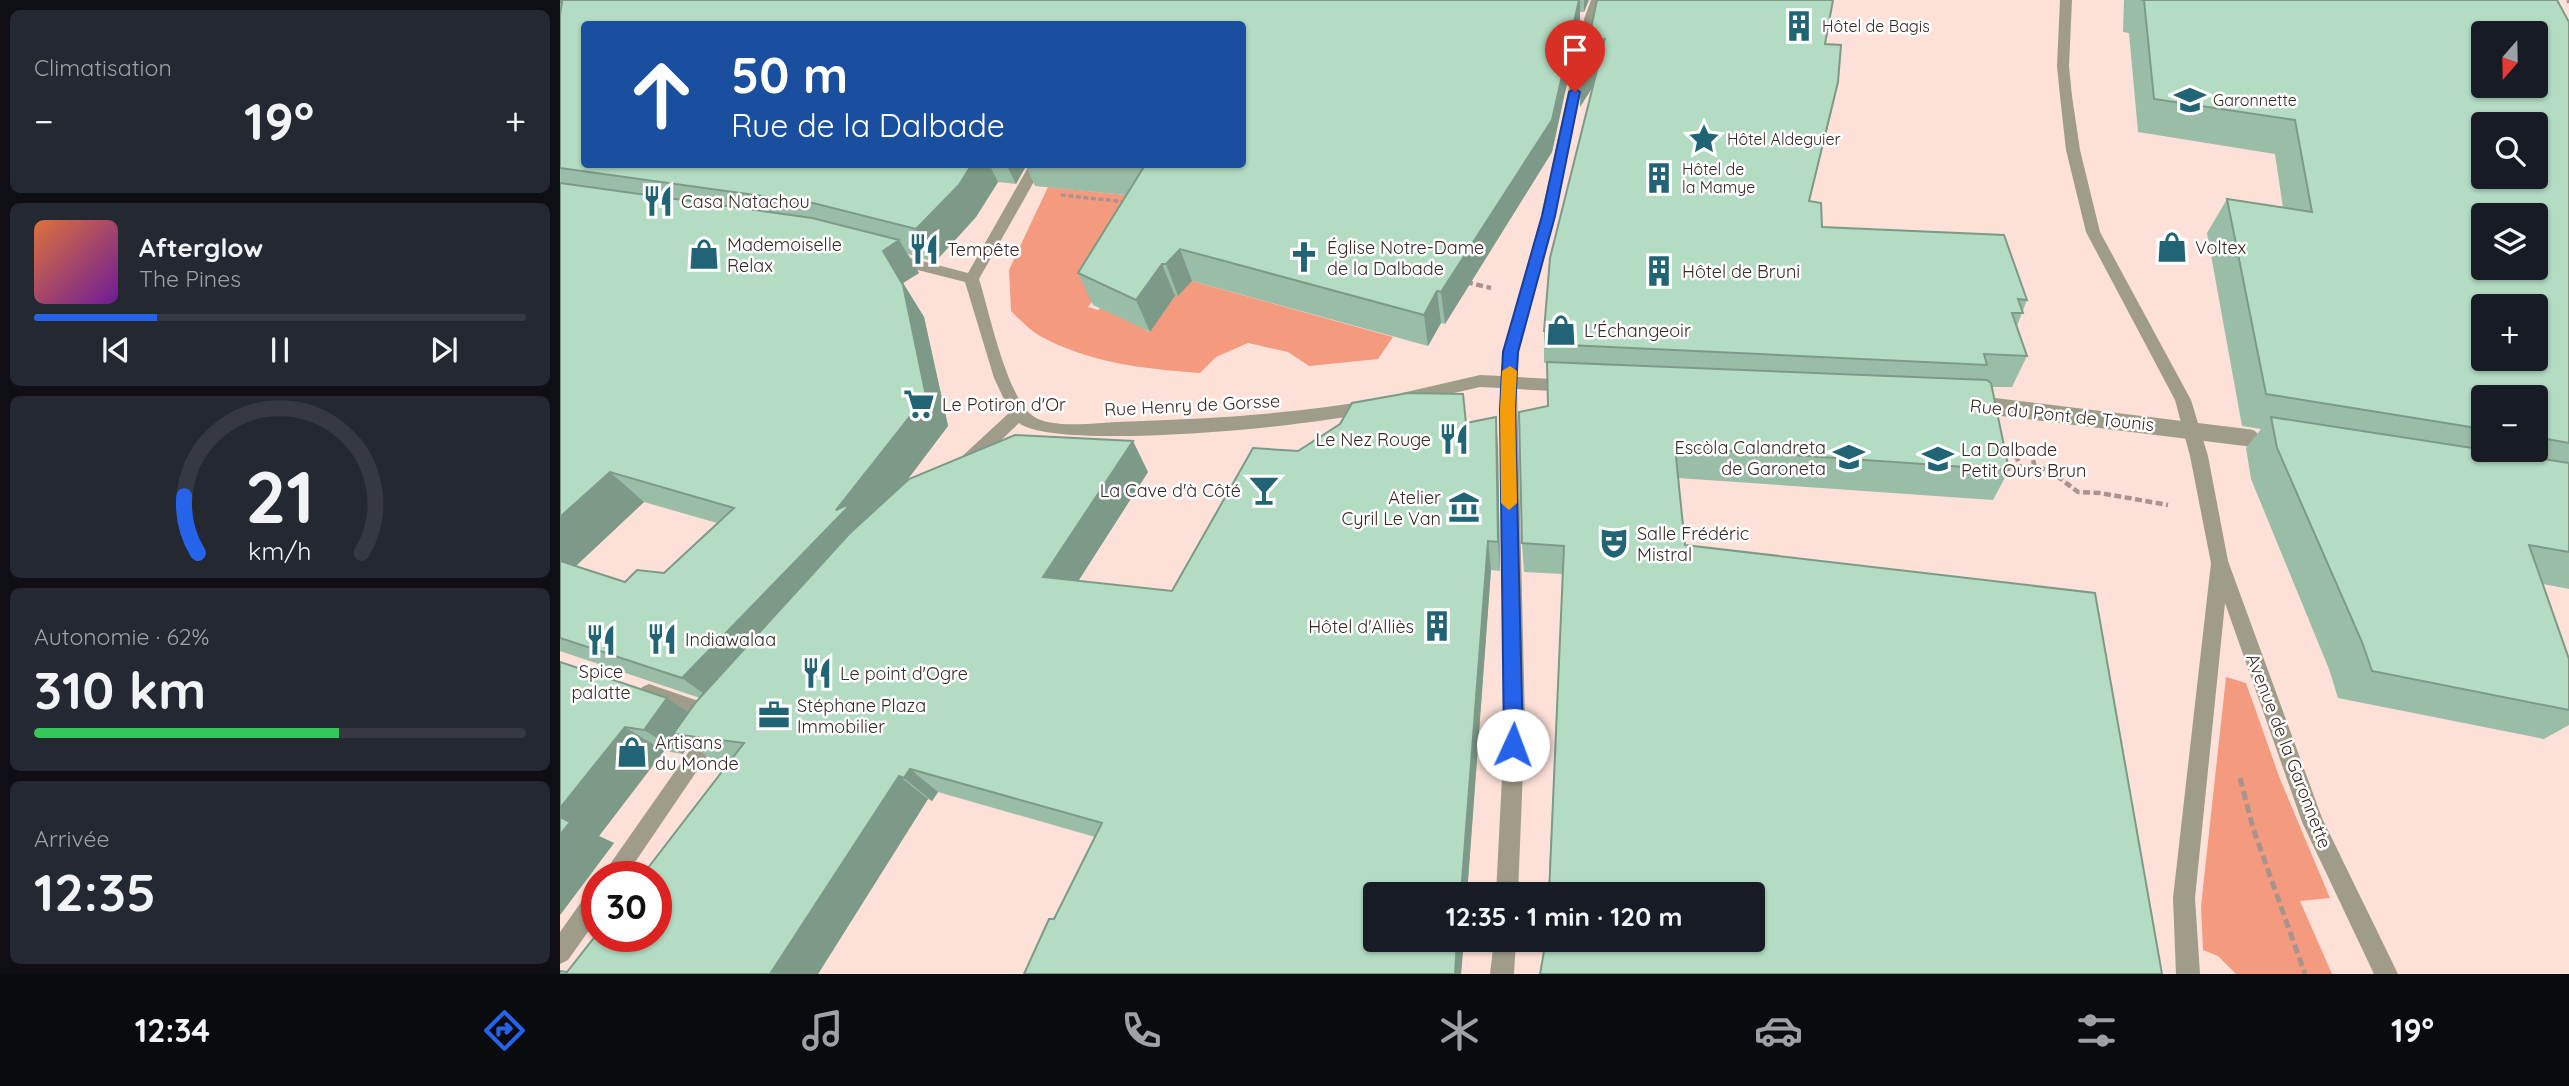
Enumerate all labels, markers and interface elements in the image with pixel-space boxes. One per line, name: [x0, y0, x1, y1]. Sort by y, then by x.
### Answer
building icon: Hôtel de Bagis: [1782, 9, 1816, 43]
place label: Hôtel de Bagis: [1822, 16, 1930, 36]
pin: [1545, 20, 1605, 92]
north arrow: [2471, 21, 2548, 98]
map controls: [2471, 21, 2548, 462]
icon: arrive: [1556, 31, 1594, 69]
text: 50 m: [731, 44, 848, 105]
icon: ahead: [616, 49, 707, 140]
text: Climatisation: [34, 53, 172, 82]
school or university icon: Garonnette: [2173, 83, 2207, 117]
text: 19°: [244, 88, 314, 153]
place label: Garonnette: [2213, 90, 2297, 110]
text: −: [34, 97, 54, 145]
text: +: [505, 97, 526, 145]
text: Rue de la Dalbade: [731, 105, 1005, 145]
button: search: [2471, 112, 2548, 189]
place icon: Hôtel Aldeguier: [1687, 122, 1721, 156]
place label: Hôtel Aldeguier: [1727, 129, 1841, 149]
place label: Hôtel de la Mamye: [1682, 159, 1755, 197]
building icon: Hôtel de la Mamye: [1642, 161, 1676, 195]
restaurant icon: Casa Natachou: [641, 184, 675, 218]
place label: Casa Natachou: [681, 190, 810, 213]
button: layers: [2471, 203, 2548, 280]
shop icon: Voltex: [2155, 230, 2189, 264]
text: Afterglow: [139, 231, 263, 264]
restaurant icon: Tempête: [907, 232, 941, 266]
place label: Mademoiselle Relax: [727, 233, 842, 277]
place label: Église Notre-Dame de la Dalbade: [1327, 236, 1484, 280]
place label: Voltex: [2195, 236, 2247, 259]
shop icon: Mademoiselle Relax: [687, 237, 721, 271]
place label: Tempête: [947, 238, 1020, 261]
church icon: Église Notre-Dame de la Dalbade: [1287, 240, 1321, 274]
building icon: Hôtel de Bruni: [1642, 254, 1676, 288]
place label: Hôtel de Bruni: [1682, 260, 1800, 283]
text: The Pines: [139, 264, 241, 293]
button: +: [2471, 294, 2548, 371]
shop icon: L'Échangeoir: [1544, 313, 1578, 347]
place label: L'Échangeoir: [1584, 319, 1691, 342]
icon: previous: [97, 331, 135, 369]
icon: pause: [261, 331, 299, 369]
icon: next: [425, 331, 463, 369]
button: −: [2471, 385, 2548, 462]
supermarket icon: Le Potiron d'Or: [902, 387, 936, 421]
street label: Rue Henry de Gorsse: [1103, 389, 1281, 421]
place label: Le Potiron d'Or: [942, 393, 1066, 416]
street label: Rue du Pont de Tounis: [1969, 394, 2155, 436]
restaurant icon: Le Nez Rouge: [1437, 422, 1471, 456]
place label: Le Nez Rouge: [1316, 428, 1431, 451]
place label: Escòla Calandreta de Garoneta: [1674, 436, 1826, 480]
place label: La Dalbade Petit Ours Brun: [1961, 438, 2086, 482]
school or university icon: Escòla Calandreta de Garoneta: [1832, 440, 1866, 474]
school or university icon: La Dalbade Petit Ours Brun: [1921, 442, 1955, 476]
text: 21: [245, 450, 315, 541]
bar icon: La Cave d'à Côté: [1247, 473, 1281, 507]
place label: La Cave d'à Côté: [1100, 479, 1241, 502]
place label: Atelier Cyril Le Van: [1341, 486, 1441, 530]
museum icon: Atelier Cyril Le Van: [1447, 490, 1481, 524]
place label: Salle Frédéric Mistral: [1637, 522, 1749, 566]
theatre icon: Salle Frédéric Mistral: [1597, 526, 1631, 560]
text: km/h: [248, 535, 312, 566]
building icon: Hôtel d'Alliès: [1420, 609, 1454, 643]
place label: Hôtel d'Alliès: [1308, 615, 1414, 638]
text: Autonomie · 62%: [34, 622, 209, 651]
restaurant icon: Indiawalaa: [645, 622, 679, 656]
restaurant icon: Spice palatte: [584, 623, 618, 657]
place label: Indiawalaa: [685, 628, 776, 651]
street label: Avenue de la Garonnette: [2241, 650, 2337, 852]
restaurant icon: Le point d'Ogre: [800, 656, 834, 690]
text: 310 km: [34, 657, 206, 722]
place label: Spice palatte: [571, 660, 631, 704]
place label: Le point d'Ogre: [840, 662, 968, 685]
place label: Stéphane Plaza Immobilier: [797, 694, 926, 738]
office icon: Stéphane Plaza Immobilier: [757, 698, 791, 732]
position arrow: [1476, 708, 1550, 782]
place label: Artisans du Monde: [655, 731, 739, 775]
shop icon: Artisans du Monde: [615, 735, 649, 769]
text: Arrivée: [34, 824, 110, 853]
text: 12:35: [34, 859, 156, 924]
speed limit sign: 30: [581, 861, 672, 952]
text: 12:35 · 1 min · 120 m: [1446, 900, 1682, 933]
icon: directions: [480, 1006, 529, 1055]
icon: music: [798, 1006, 847, 1055]
icon: phone: [1117, 1006, 1166, 1055]
icon: climate: [1435, 1006, 1484, 1055]
icon: car: [1754, 1006, 1803, 1055]
icon: filters: [2072, 1006, 2121, 1055]
text: 12:34: [135, 1010, 210, 1050]
text: 19°: [2391, 1010, 2434, 1050]

